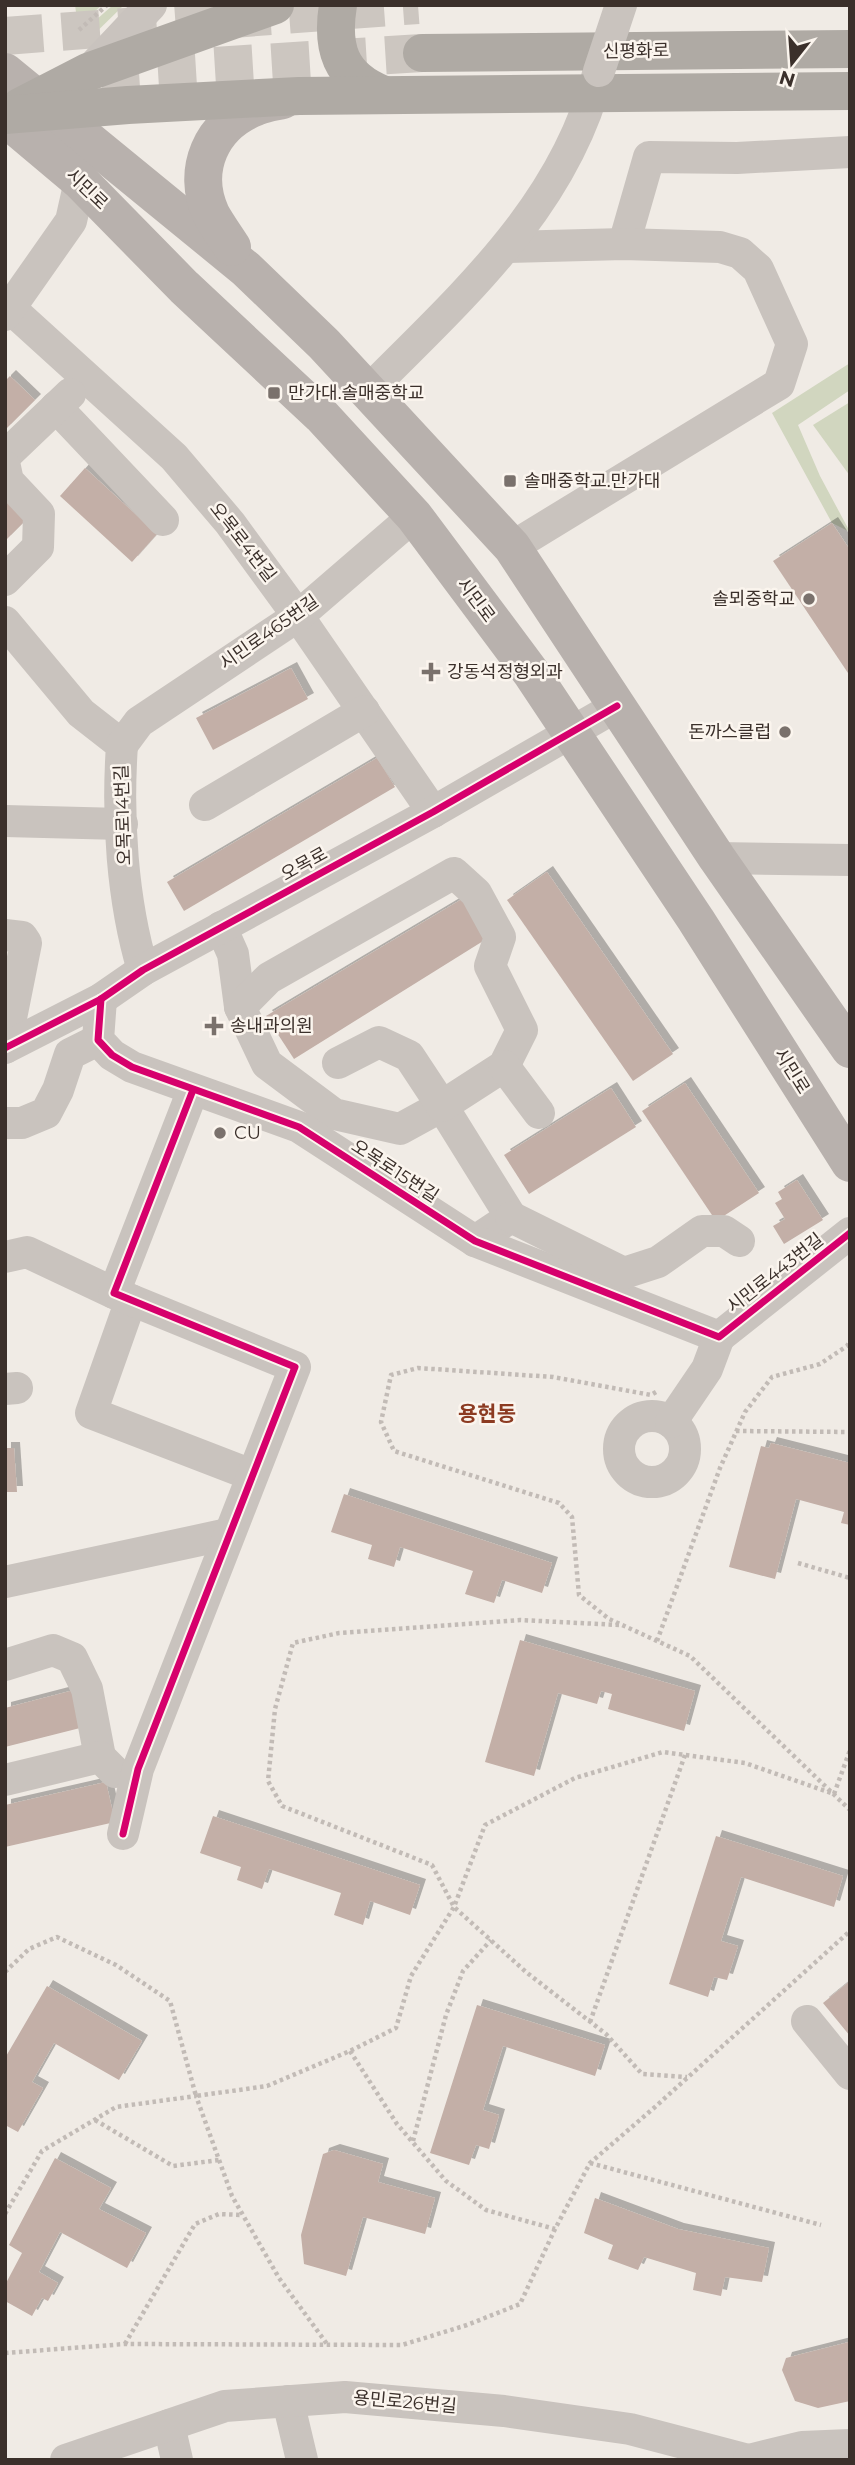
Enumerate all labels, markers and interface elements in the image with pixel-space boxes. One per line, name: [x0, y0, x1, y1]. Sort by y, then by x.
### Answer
north arrow: [757, 28, 827, 98]
street label: 신평화로: [603, 39, 669, 63]
text: N: [776, 66, 798, 92]
street label: 시민로: [61, 164, 113, 214]
place label: 만가대.솔매중학교: [288, 382, 424, 404]
marker: 만가대.솔매중학교: [266, 385, 282, 401]
place label: 솔매중학교.만가대: [524, 470, 660, 492]
marker: 솔매중학교.만가대: [502, 473, 518, 489]
street label: 오목로4번길: [205, 498, 281, 586]
street label: 시민로: [452, 574, 500, 626]
place label: 솔뫼중학교: [712, 588, 795, 610]
street label: 시민로465번길: [215, 590, 323, 674]
marker: 솔뫼중학교: [801, 591, 817, 607]
place label: 강동석정형외과: [447, 661, 563, 683]
marker: 강동석정형외과: [421, 662, 441, 682]
place label: 돈까스클럽: [688, 721, 771, 743]
marker: 돈까스클럽: [777, 724, 793, 740]
street label: 오목로14번길: [110, 764, 136, 866]
street label: 오목로: [277, 842, 331, 886]
place label: 송내과의원: [230, 1015, 313, 1037]
marker: 송내과의원: [204, 1016, 224, 1036]
street label: 시민로: [770, 1044, 814, 1098]
place label: CU: [234, 1122, 261, 1144]
marker: CU: [212, 1125, 228, 1141]
street label: 오목로15번길: [347, 1135, 443, 1207]
street label: 시민로443번길: [722, 1228, 828, 1318]
district label: 용현동: [458, 1401, 516, 1426]
street label: 용민로26번길: [352, 2387, 458, 2417]

